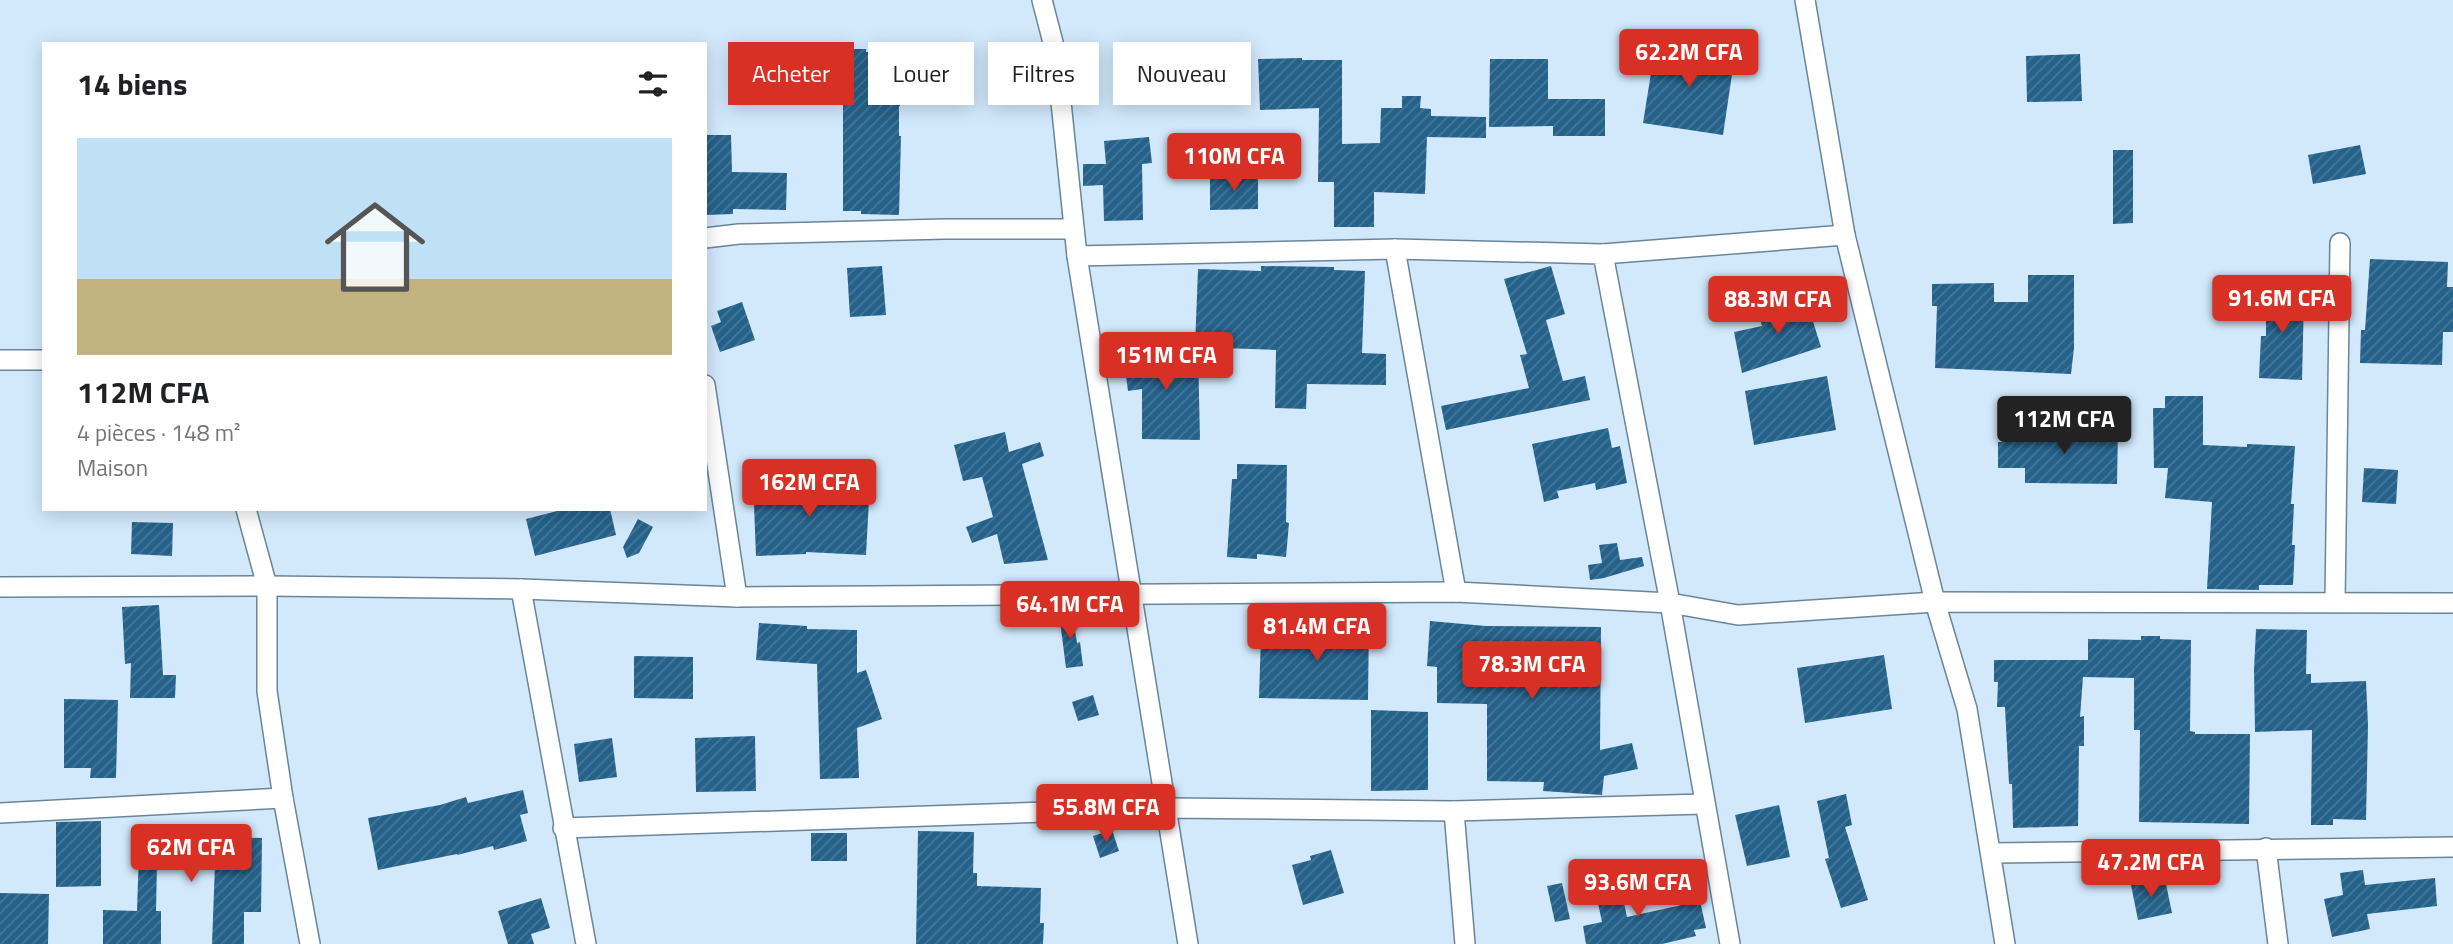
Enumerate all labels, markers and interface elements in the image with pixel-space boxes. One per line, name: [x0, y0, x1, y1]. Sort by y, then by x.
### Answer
pin: 62.2M CFA: [1609, 29, 1769, 89]
text: 62.2M CFA: [1635, 34, 1743, 69]
chip: Acheter: [728, 42, 854, 105]
chip: Louer: [868, 42, 974, 105]
chip: Filtres: [988, 42, 1099, 105]
chip: Nouveau: [1113, 42, 1251, 105]
text: 14 biens: [77, 61, 187, 107]
icon: filters: [634, 65, 672, 103]
pin: 110M CFA: [1162, 134, 1306, 193]
text: 110M CFA: [1183, 138, 1285, 173]
icon: home: [312, 184, 438, 310]
pin: 88.3M CFA: [1698, 276, 1858, 336]
pin: 91.6M CFA: [2202, 276, 2362, 335]
text: 91.6M CFA: [2228, 280, 2336, 315]
text: 88.3M CFA: [1724, 281, 1832, 316]
pin: 151M CFA: [1094, 332, 1238, 392]
text: 151M CFA: [1115, 337, 1217, 372]
text: 112M CFA: [77, 369, 209, 415]
pin: 112M CFA: [1992, 396, 2136, 456]
text: 112M CFA: [2013, 401, 2115, 436]
text: 4 pièces · 148 m²: [77, 415, 240, 450]
text: Maison: [77, 450, 148, 485]
pin: 162M CFA: [737, 460, 881, 519]
text: 162M CFA: [758, 464, 860, 499]
pin: 64.1M CFA: [990, 582, 1150, 641]
text: 64.1M CFA: [1016, 586, 1124, 621]
pin: 81.4M CFA: [1237, 604, 1397, 663]
text: 81.4M CFA: [1263, 608, 1371, 643]
pin: 78.3M CFA: [1452, 642, 1612, 701]
text: 78.3M CFA: [1478, 646, 1586, 681]
pin: 55.8M CFA: [1026, 784, 1186, 844]
text: 55.8M CFA: [1052, 789, 1160, 824]
pin: 62M CFA: [126, 824, 256, 884]
text: 62M CFA: [147, 829, 235, 864]
pin: 47.2M CFA: [2071, 839, 2231, 899]
text: 47.2M CFA: [2097, 844, 2205, 879]
pin: 93.6M CFA: [1558, 860, 1718, 919]
text: 93.6M CFA: [1584, 864, 1692, 899]

